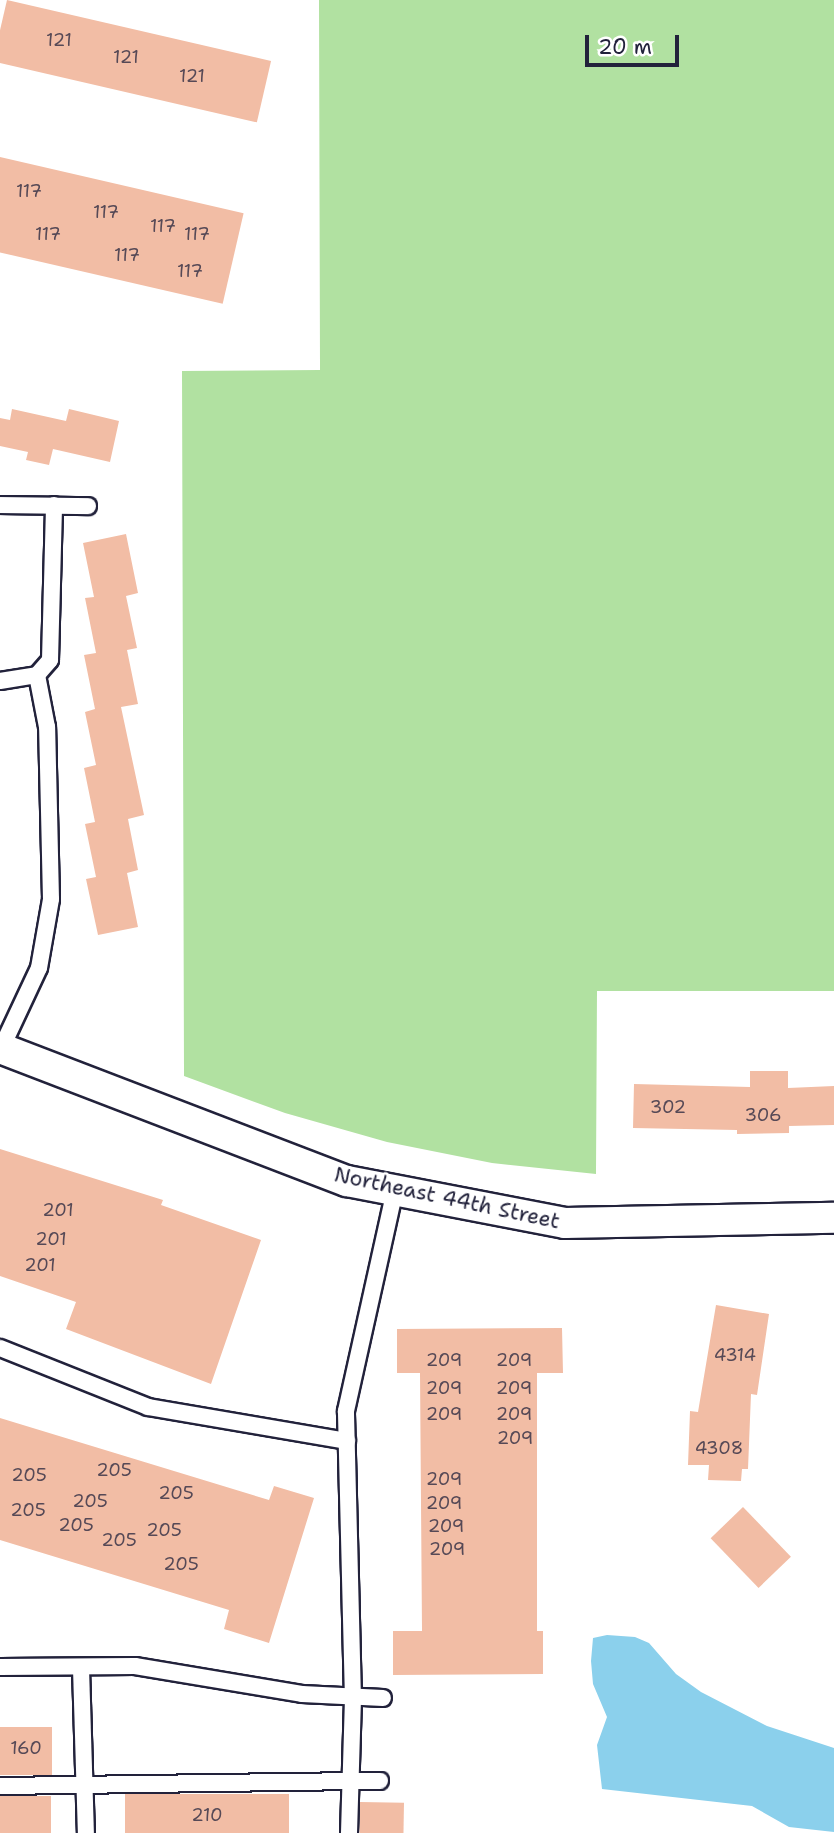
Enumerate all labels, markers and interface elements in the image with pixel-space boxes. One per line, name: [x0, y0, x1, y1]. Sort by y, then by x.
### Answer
scale bar: [589, 21, 684, 65]
house number: 121: [46, 29, 72, 51]
text: 20 m: [598, 33, 652, 61]
house number: 121: [113, 46, 139, 68]
house number: 121: [179, 65, 205, 87]
house number: 117: [16, 180, 42, 202]
house number: 117: [93, 201, 119, 223]
house number: 117: [150, 215, 176, 237]
house number: 117: [35, 223, 61, 245]
house number: 117: [184, 223, 210, 245]
house number: 117: [114, 244, 140, 266]
house number: 117: [177, 260, 203, 282]
house number: 302: [650, 1096, 686, 1118]
house number: 306: [744, 1104, 782, 1126]
street label: Northeast 44th Street: [332, 1162, 562, 1234]
house number: 201: [42, 1199, 74, 1221]
house number: 201: [35, 1228, 67, 1250]
house number: 201: [24, 1254, 56, 1276]
house number: 4314: [714, 1344, 756, 1366]
house number: 209: [426, 1349, 462, 1371]
house number: 209: [496, 1349, 532, 1371]
house number: 209: [426, 1377, 462, 1399]
house number: 209: [496, 1377, 532, 1399]
house number: 209: [426, 1403, 462, 1425]
house number: 209: [496, 1403, 532, 1425]
house number: 209: [497, 1427, 533, 1449]
house number: 4308: [695, 1437, 743, 1459]
house number: 205: [96, 1459, 132, 1481]
house number: 205: [11, 1464, 47, 1486]
house number: 209: [426, 1468, 462, 1490]
house number: 205: [158, 1482, 194, 1504]
house number: 205: [72, 1490, 108, 1512]
house number: 209: [426, 1492, 462, 1514]
house number: 205: [10, 1499, 46, 1521]
house number: 205: [58, 1514, 94, 1536]
house number: 209: [428, 1515, 464, 1537]
house number: 205: [146, 1519, 182, 1541]
house number: 205: [101, 1529, 137, 1551]
house number: 209: [429, 1538, 465, 1560]
house number: 205: [163, 1553, 199, 1575]
house number: 160: [10, 1737, 42, 1759]
house number: 210: [191, 1804, 223, 1826]

